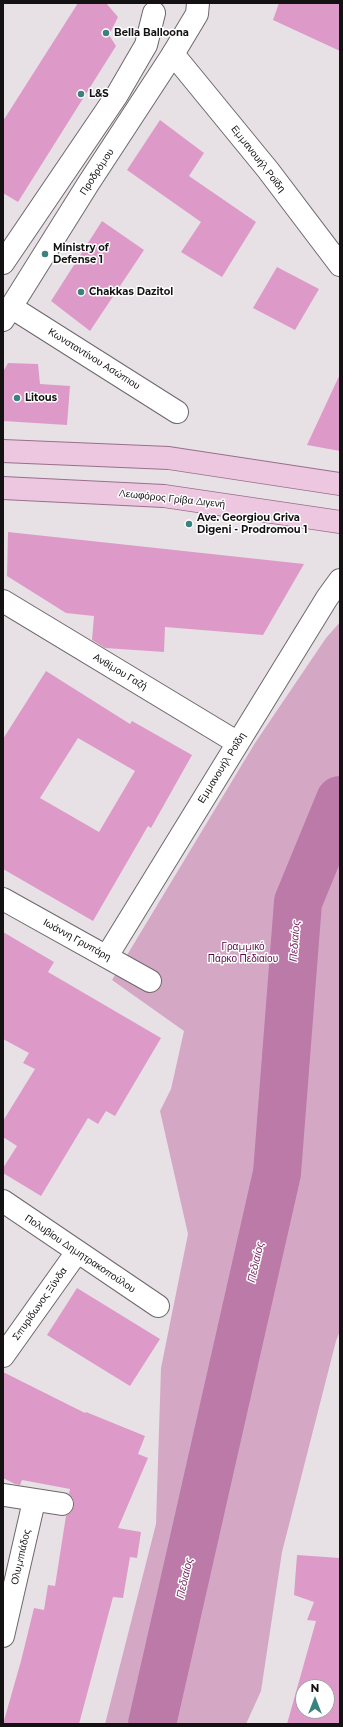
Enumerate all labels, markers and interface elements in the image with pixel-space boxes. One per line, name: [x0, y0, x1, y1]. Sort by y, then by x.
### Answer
place label: Bella Balloona: [114, 27, 189, 39]
marker: Bella Balloona: [101, 28, 111, 38]
place label: L&S: [89, 88, 109, 100]
marker: L&S: [76, 89, 86, 99]
street label: Εμμανουήλ Ροϊδη: [228, 123, 288, 195]
street label: Προδρόμου: [78, 146, 116, 198]
place label: Ministry of Defense 1: [53, 242, 109, 266]
marker: Ministry of Defense 1: [40, 249, 50, 259]
place label: Chakkas Dazitol: [89, 286, 173, 298]
marker: Chakkas Dazitol: [76, 287, 86, 297]
street label: Κωνσταντίνου Ασώπιου: [46, 326, 142, 392]
place label: Litous: [25, 392, 57, 404]
marker: Litous: [12, 393, 22, 403]
street label: Λεωφόρος Γρίβα Διγενή: [118, 487, 226, 511]
place label: Ave. Georgiou Griva Digeni - Prodromou 1: [197, 512, 307, 536]
marker: Ave. Georgiou Griva Digeni - Prodromou 1: [184, 519, 194, 529]
street label: Ανθίμου Γαζή: [91, 651, 149, 693]
street label: Εμμανουήλ Ροΐδη: [195, 730, 249, 806]
street label: Ιωάννη Γρυπάρη: [41, 916, 113, 964]
water label: Πεδιαίος: [287, 920, 303, 962]
park label: Γραμμικό Πάρκο Πεδιαίου: [208, 941, 278, 964]
street label: Πολυβίου Δημητρακοπούλου: [22, 1212, 138, 1296]
water label: Πεδιαίος: [245, 1240, 267, 1284]
street label: Σπυρίδωνος Ξύνδα: [10, 1265, 70, 1343]
street label: Ολυμπιάδος: [9, 1528, 33, 1586]
water label: Πεδιαίος: [174, 1556, 196, 1600]
north arrow: [295, 1679, 335, 1719]
text: N: [311, 1681, 319, 1695]

